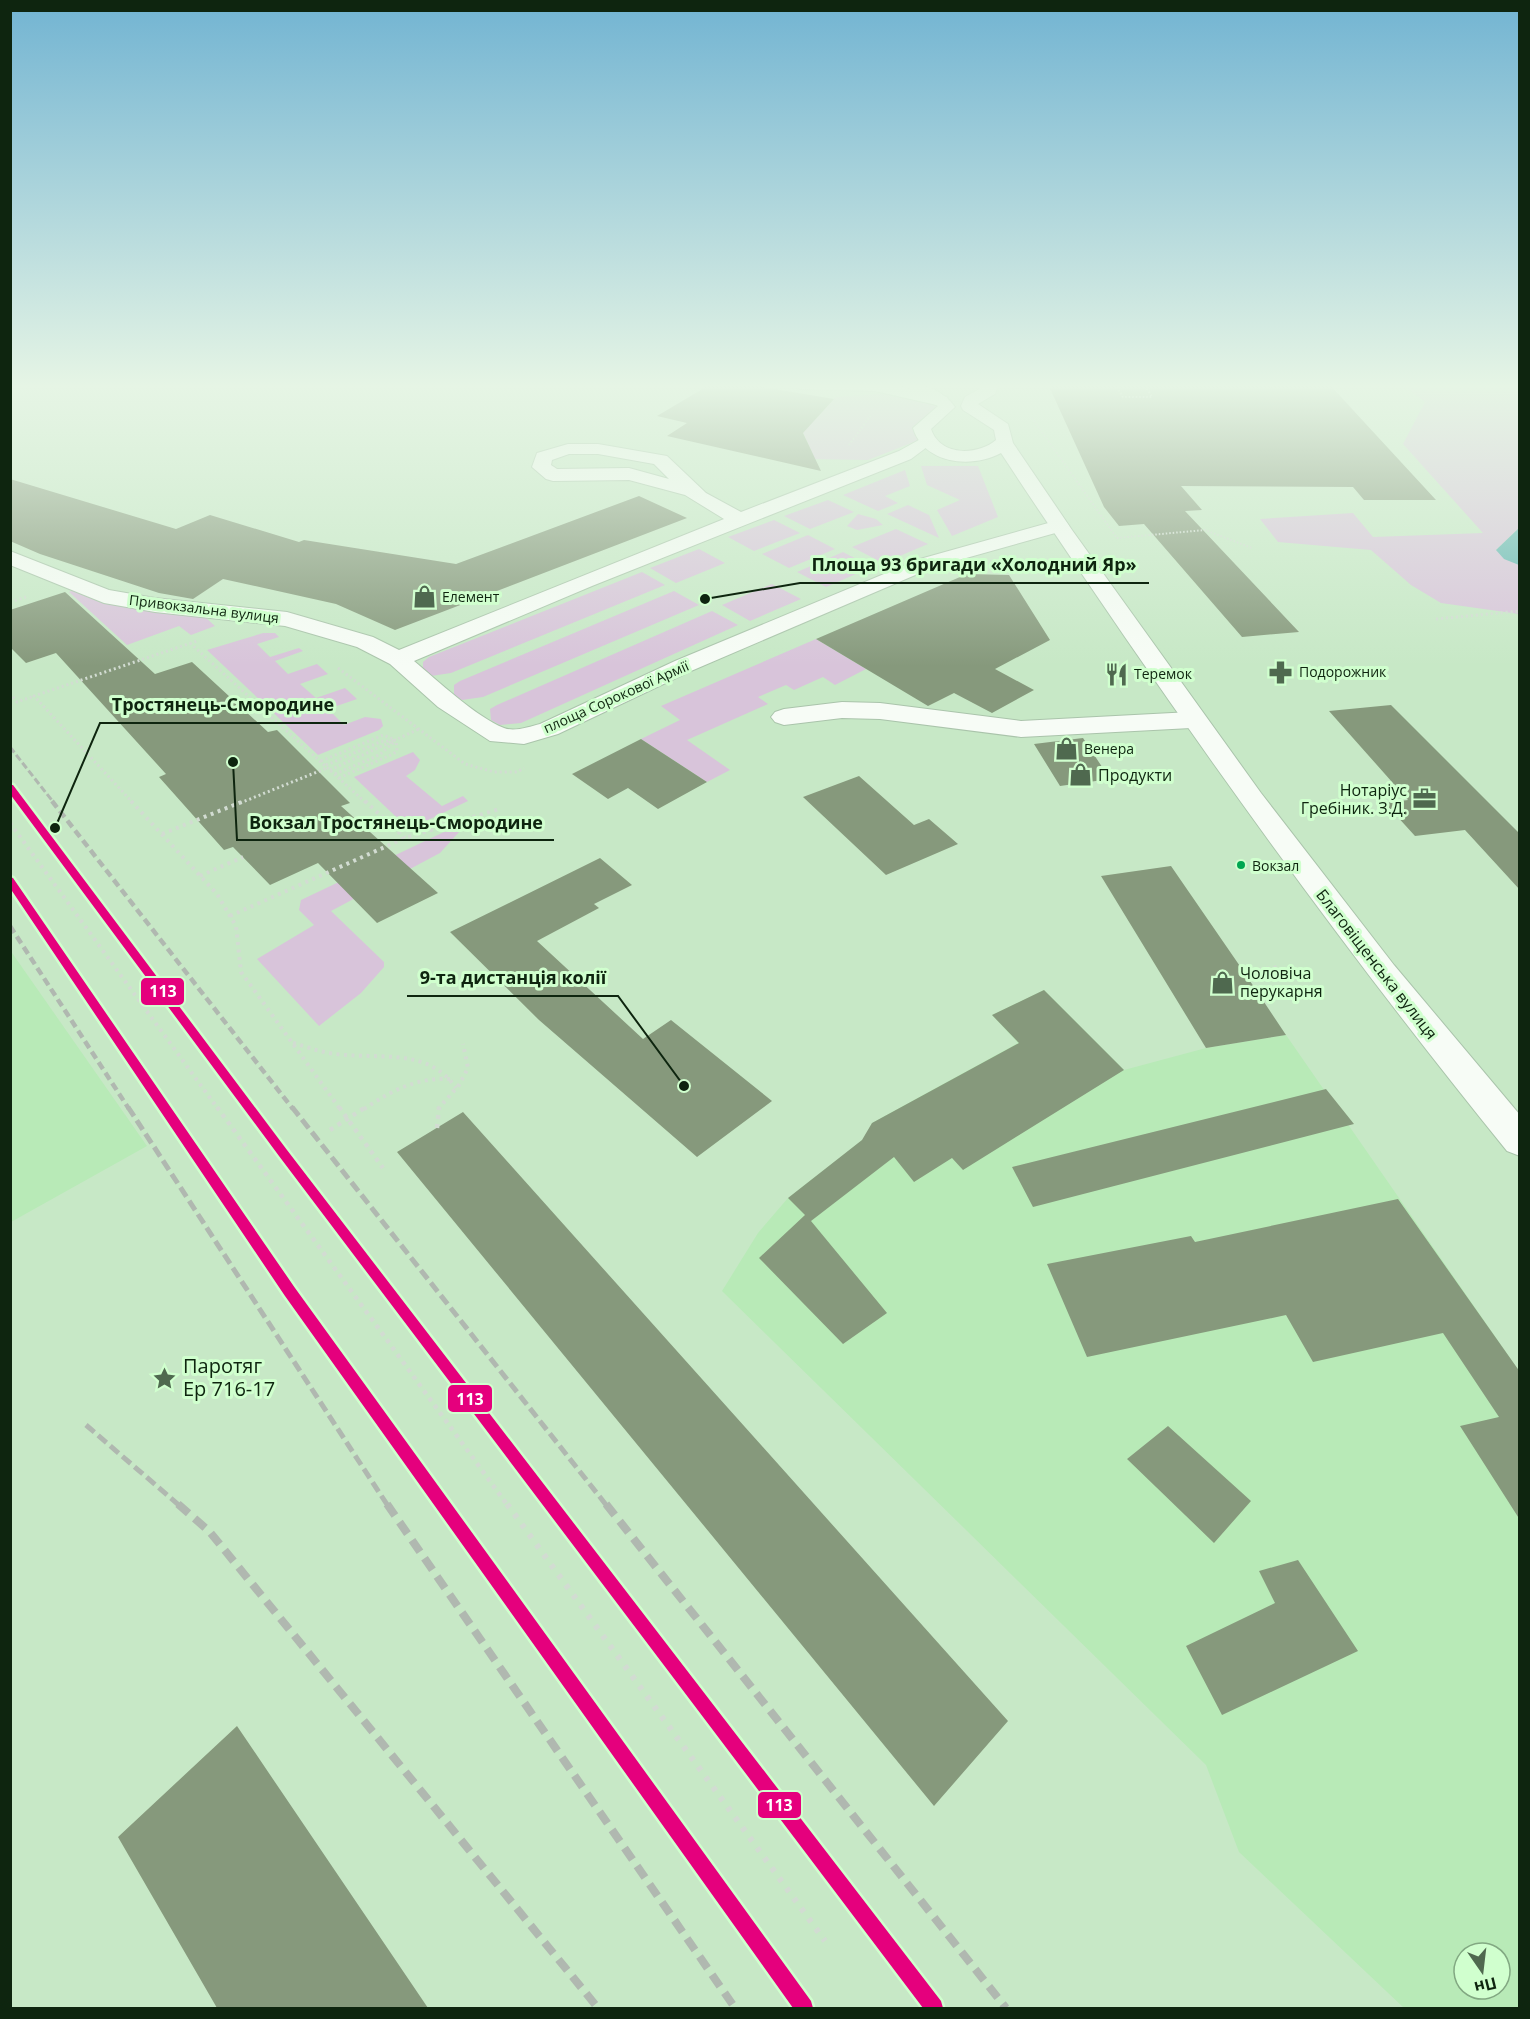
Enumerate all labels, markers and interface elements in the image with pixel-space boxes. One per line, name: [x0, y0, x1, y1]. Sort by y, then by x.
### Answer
callout: Площа 93 бригади «Холодний Яр»: [800, 547, 1149, 583]
text: Площа 93 бригади «Холодний Яр»: [811, 552, 1137, 576]
shop icon: Елемент: [411, 584, 437, 610]
place label: Елемент: [442, 587, 500, 606]
street label: Привокзальна вулиця: [128, 590, 280, 627]
street label: площа Сорокової Армії: [540, 656, 692, 737]
pharmacy icon: Подорожник: [1268, 659, 1294, 685]
restaurant icon: Теремок: [1103, 661, 1129, 687]
place label: Подорожник: [1299, 662, 1387, 681]
place label: Теремок: [1134, 664, 1193, 683]
callout: Тростянець-Смородине: [100, 687, 347, 723]
text: Тростянець-Смородине: [112, 692, 334, 716]
shop icon: Венера: [1053, 736, 1079, 762]
place label: Венера: [1084, 739, 1134, 758]
shop icon: Продукти: [1067, 762, 1093, 788]
place label: Продукти: [1098, 764, 1172, 786]
place label: Нотаріус Гребіник. З.Д.: [1301, 779, 1407, 819]
office icon: Нотаріус Гребіник. З.Д.: [1412, 786, 1438, 812]
callout: Вокзал Тростянець-Смородине: [237, 804, 554, 840]
text: Вокзал Тростянець-Смородине: [249, 810, 543, 834]
place label: Вокзал: [1252, 856, 1299, 875]
marker: Вокзал: [1235, 859, 1247, 871]
street label: Благовіщенська вулиця: [1311, 884, 1443, 1044]
callout: 9-та дистанція колії: [407, 960, 618, 996]
place label: Чоловіча перукарня: [1240, 962, 1323, 1002]
text: 9-та дистанція колії: [420, 965, 607, 989]
shop icon: Чоловіча перукарня: [1209, 969, 1235, 995]
line badge: 113: [140, 977, 185, 1006]
text: 113: [149, 980, 177, 1002]
place label: Паротяг Ер 716-17: [183, 1352, 275, 1402]
place icon: Паротяг Ер 716-17: [152, 1365, 178, 1391]
line badge: 113: [447, 1384, 493, 1413]
text: 113: [456, 1388, 484, 1410]
line badge: 113: [757, 1791, 802, 1819]
text: 113: [765, 1794, 793, 1816]
north arrow: [1452, 1941, 1512, 2001]
text: Пн: [1472, 1972, 1499, 1999]

